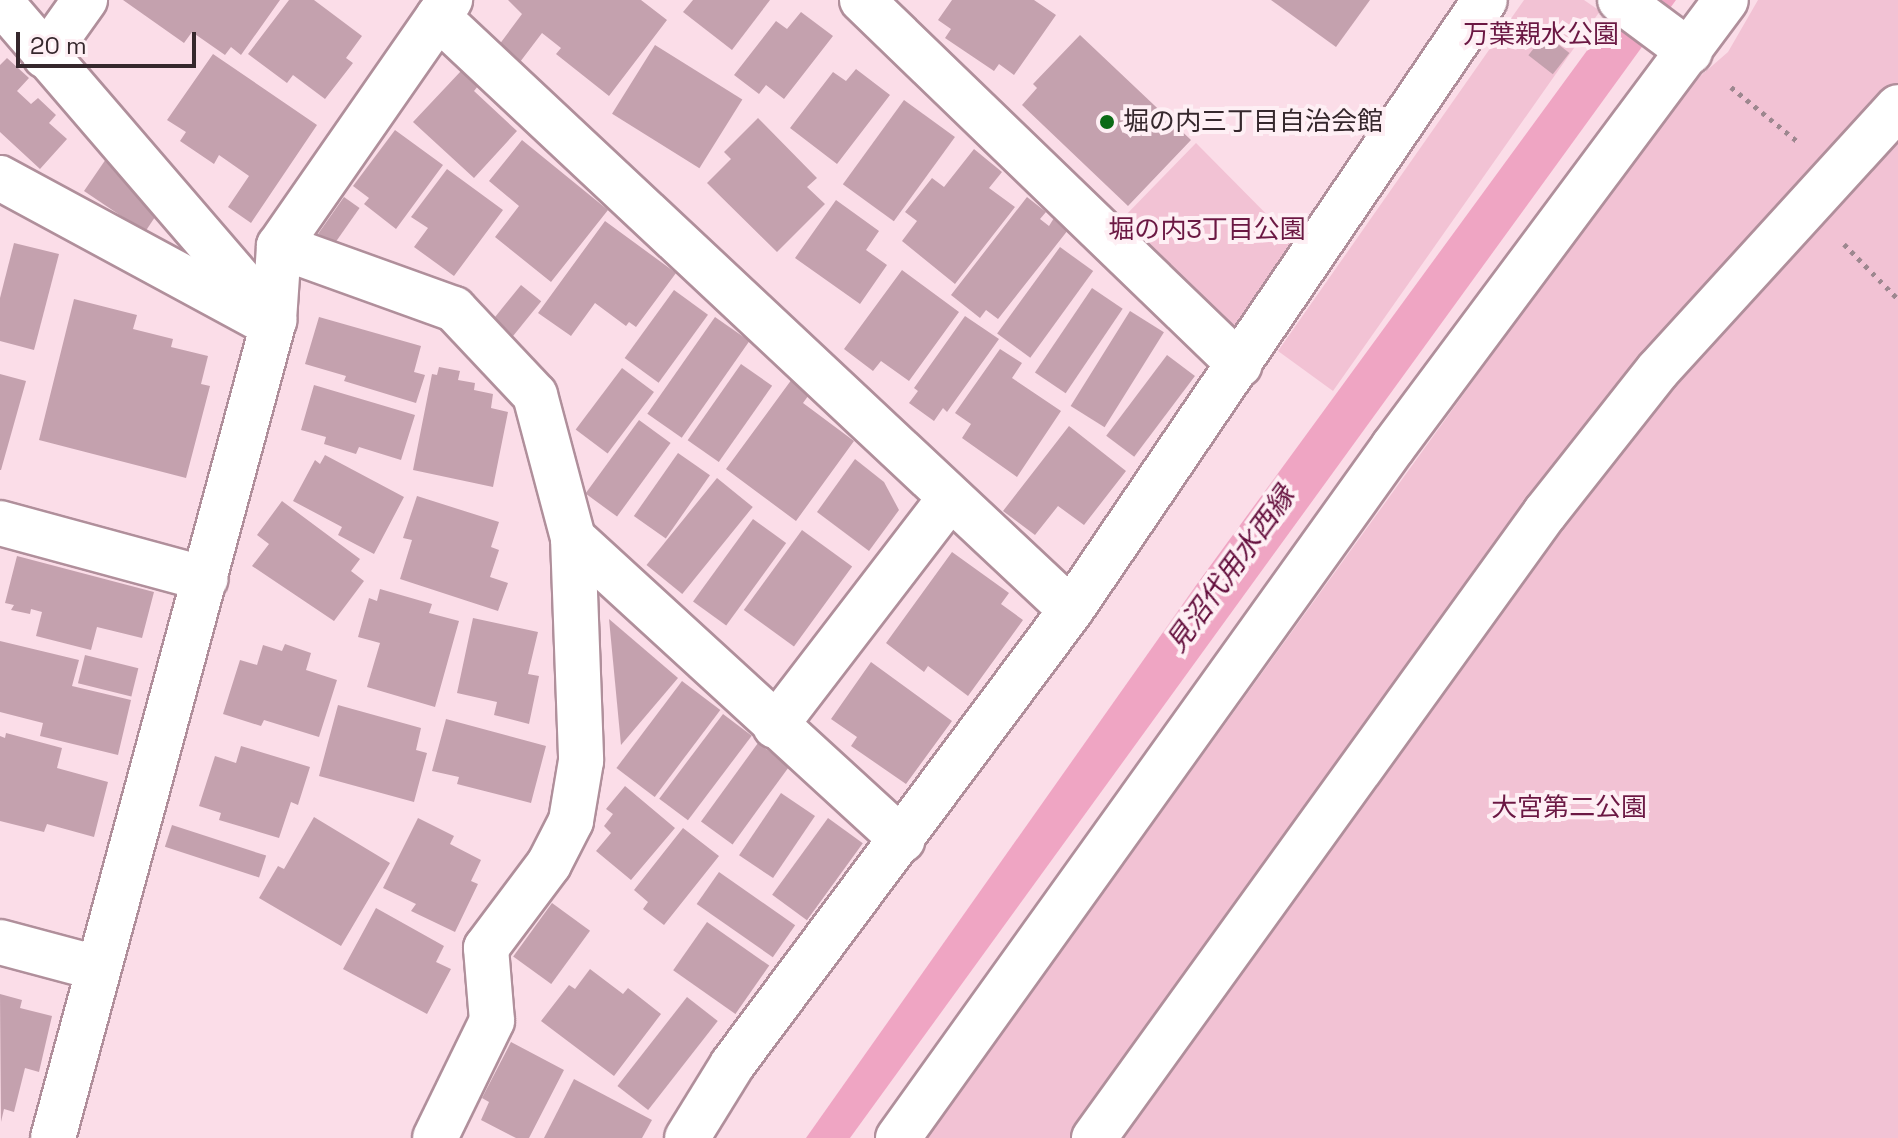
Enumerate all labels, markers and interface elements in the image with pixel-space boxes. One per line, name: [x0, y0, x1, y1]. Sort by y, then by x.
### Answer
scale bar: [20, 16, 200, 66]
park label: 万葉親水公園: [1463, 19, 1619, 51]
text: 20 m: [30, 30, 87, 61]
place label: 堀の内三丁目自治会館: [1123, 106, 1383, 138]
marker: 堀の内三丁目自治会館: [1098, 113, 1116, 131]
park label: 堀の内3丁目公園: [1108, 214, 1306, 246]
water label: 見沼代用水西縁: [1159, 480, 1301, 658]
park label: 大宮第二公園: [1491, 792, 1647, 824]

